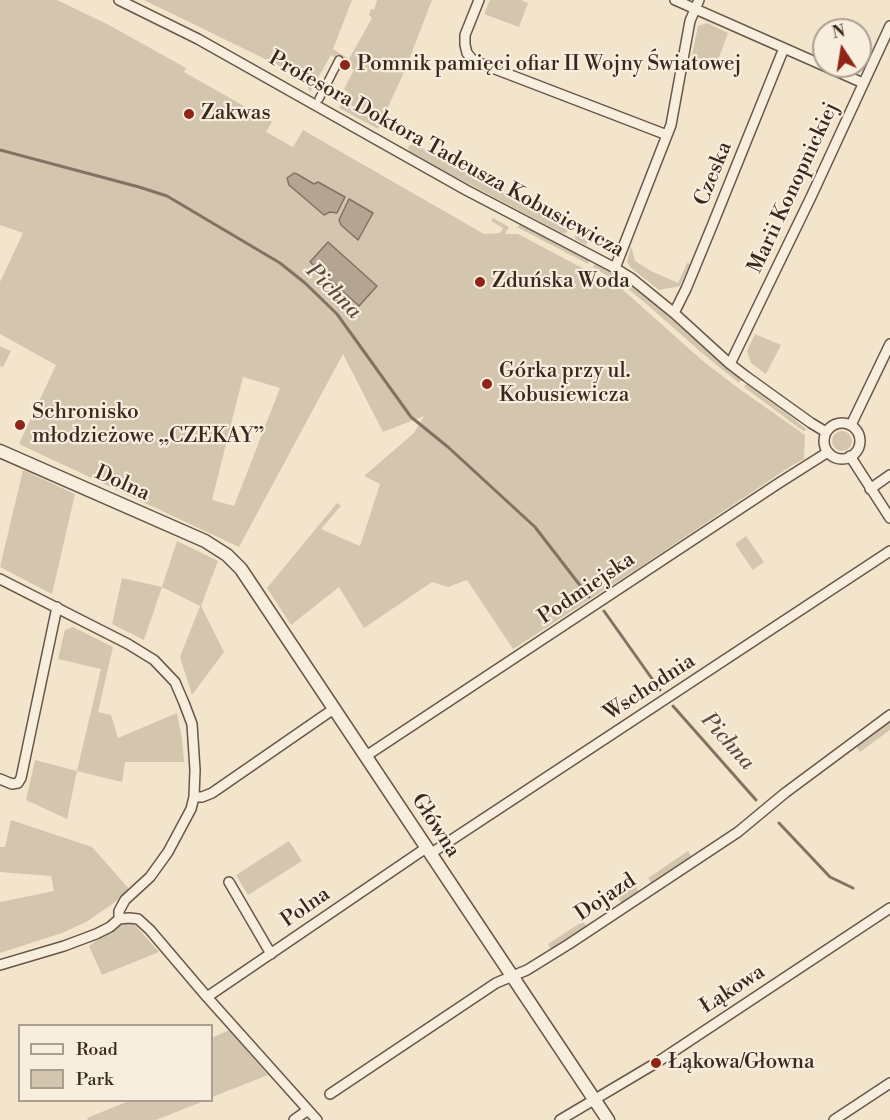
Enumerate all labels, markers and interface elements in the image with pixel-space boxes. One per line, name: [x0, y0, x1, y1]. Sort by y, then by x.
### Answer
north arrow: [812, 18, 872, 78]
text: N: [830, 21, 847, 43]
street label: Profesora Doktora Tadeusza Kobusiewicza: [264, 46, 628, 264]
place label: Pomnik pamięci ofiar II Wojny Światowej: [357, 52, 742, 78]
marker: Pomnik pamięci ofiar II Wojny Światowej: [338, 58, 352, 72]
street label: Marii Konopnickiej: [743, 99, 845, 277]
place label: Zakwas: [201, 101, 271, 127]
marker: Zakwas: [182, 107, 196, 121]
street label: Czeska: [690, 138, 738, 210]
water label: Pichna: [300, 259, 366, 325]
place label: Zduńska Woda: [492, 269, 630, 295]
marker: Zduńska Woda: [473, 275, 487, 289]
place label: Górka przy ul. Kobusiewicza: [499, 359, 630, 409]
marker: Górka przy ul. Kobusiewicza: [480, 377, 494, 391]
place label: Schronisko młodzieżowe „CZEKAY”: [32, 400, 264, 450]
marker: Schronisko młodzieżowe „CZEKAY”: [13, 418, 27, 432]
street label: Dolna: [91, 461, 153, 507]
street label: Podmiejska: [534, 548, 640, 630]
street label: Wschodnia: [600, 649, 700, 727]
water label: Pichna: [695, 708, 759, 776]
street label: Główna: [405, 789, 465, 863]
street label: Dojazd: [571, 869, 641, 927]
street label: Polna: [277, 882, 335, 934]
street label: Łąkowa: [696, 960, 770, 1020]
legend: [18, 1024, 213, 1102]
text: Road: [76, 1038, 118, 1061]
place label: Łąkowa/Głowna: [668, 1050, 815, 1076]
marker: Łąkowa/Głowna: [649, 1056, 663, 1070]
text: Park: [76, 1068, 113, 1091]

